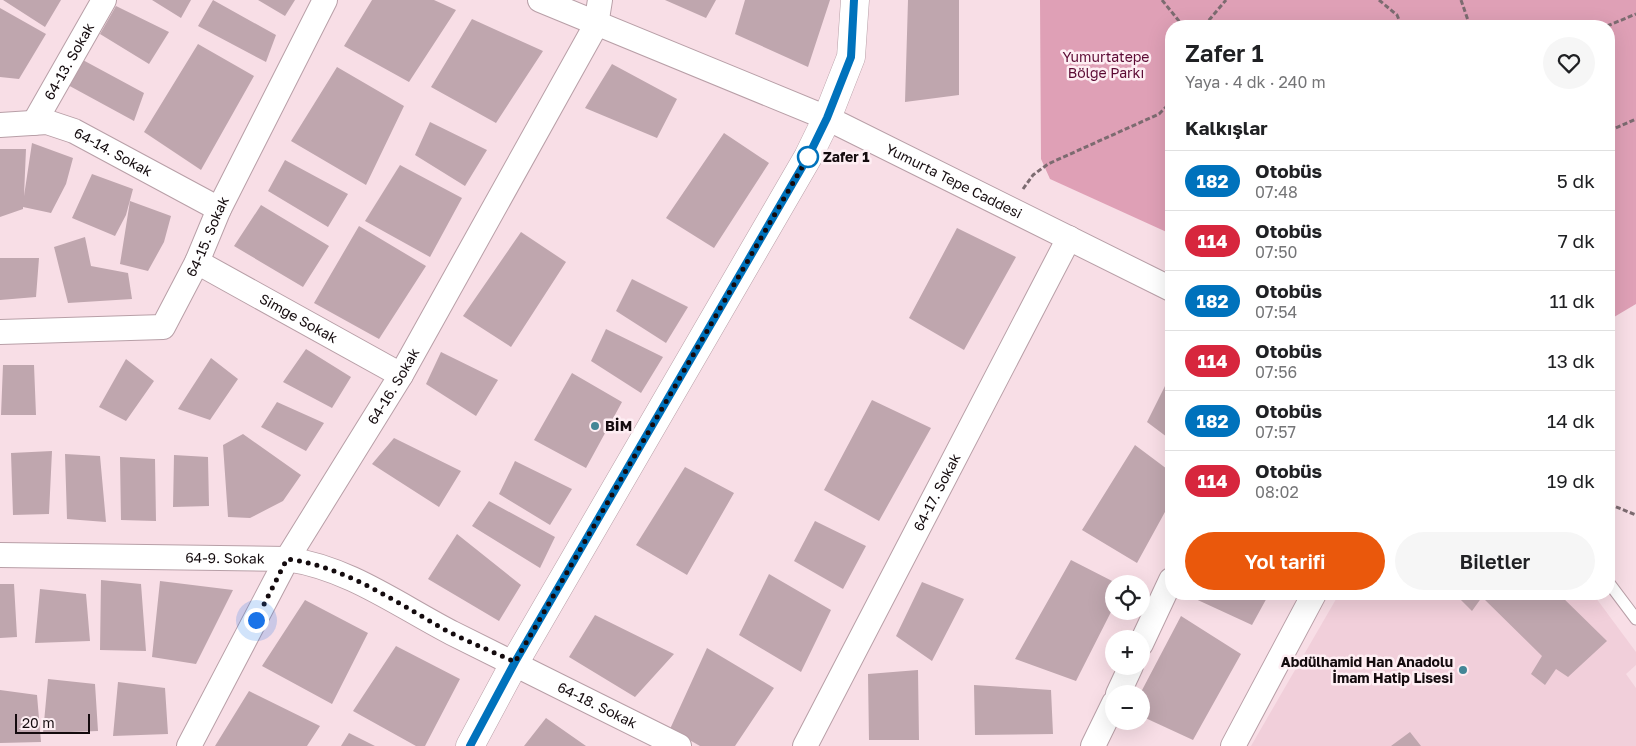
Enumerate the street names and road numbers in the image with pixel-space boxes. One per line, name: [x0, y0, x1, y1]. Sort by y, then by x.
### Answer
street label: 64-13. Sokak: [40, 19, 97, 103]
street label: 64-14. Sokak: [71, 124, 156, 180]
street label: Yumurta Tepe Caddesi: [883, 140, 1025, 222]
street label: 64-15. Sokak: [182, 193, 232, 279]
street label: Simge Sokak: [257, 289, 341, 346]
street label: 64-16. Sokak: [363, 345, 422, 427]
street label: 64-17. Sokak: [909, 450, 964, 534]
street label: 64-9. Sokak: [185, 549, 265, 567]
street label: 64-18. Sokak: [555, 678, 640, 732]

